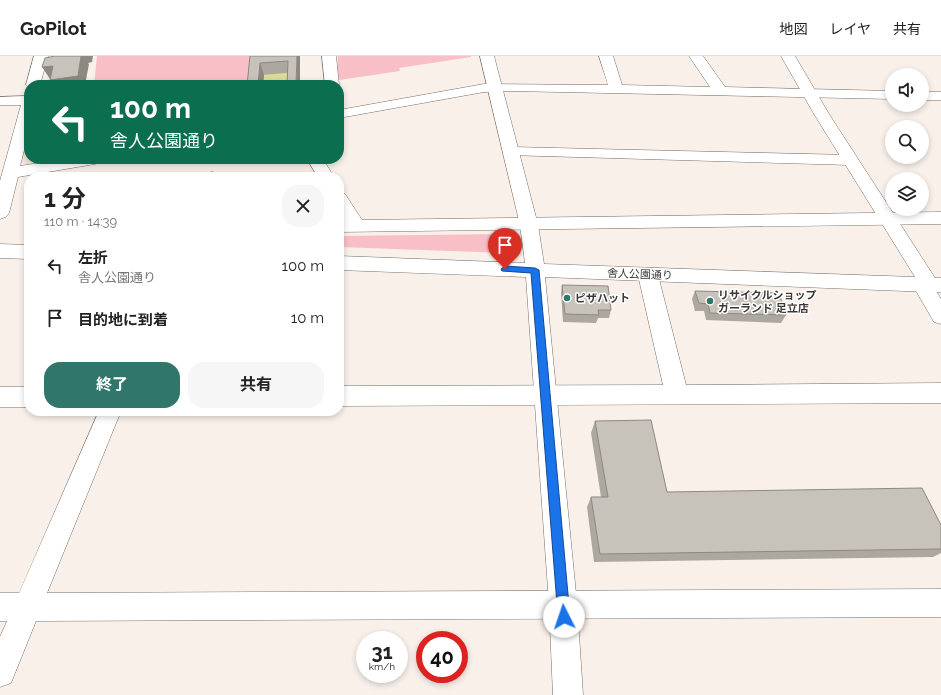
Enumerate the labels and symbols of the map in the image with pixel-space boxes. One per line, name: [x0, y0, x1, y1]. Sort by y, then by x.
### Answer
pin: [488, 228, 522, 269]
street label: 舎人公園通り: [607, 267, 673, 282]
place label: リサイクルショップ ガーランド 足立店: [718, 289, 816, 315]
place label: ピザハット: [575, 292, 630, 305]
marker: ピザハット: [562, 293, 572, 303]
marker: リサイクルショップ ガーランド 足立店: [705, 296, 715, 306]
position arrow: [543, 596, 585, 638]
speed limit sign: 40: [416, 631, 468, 683]

